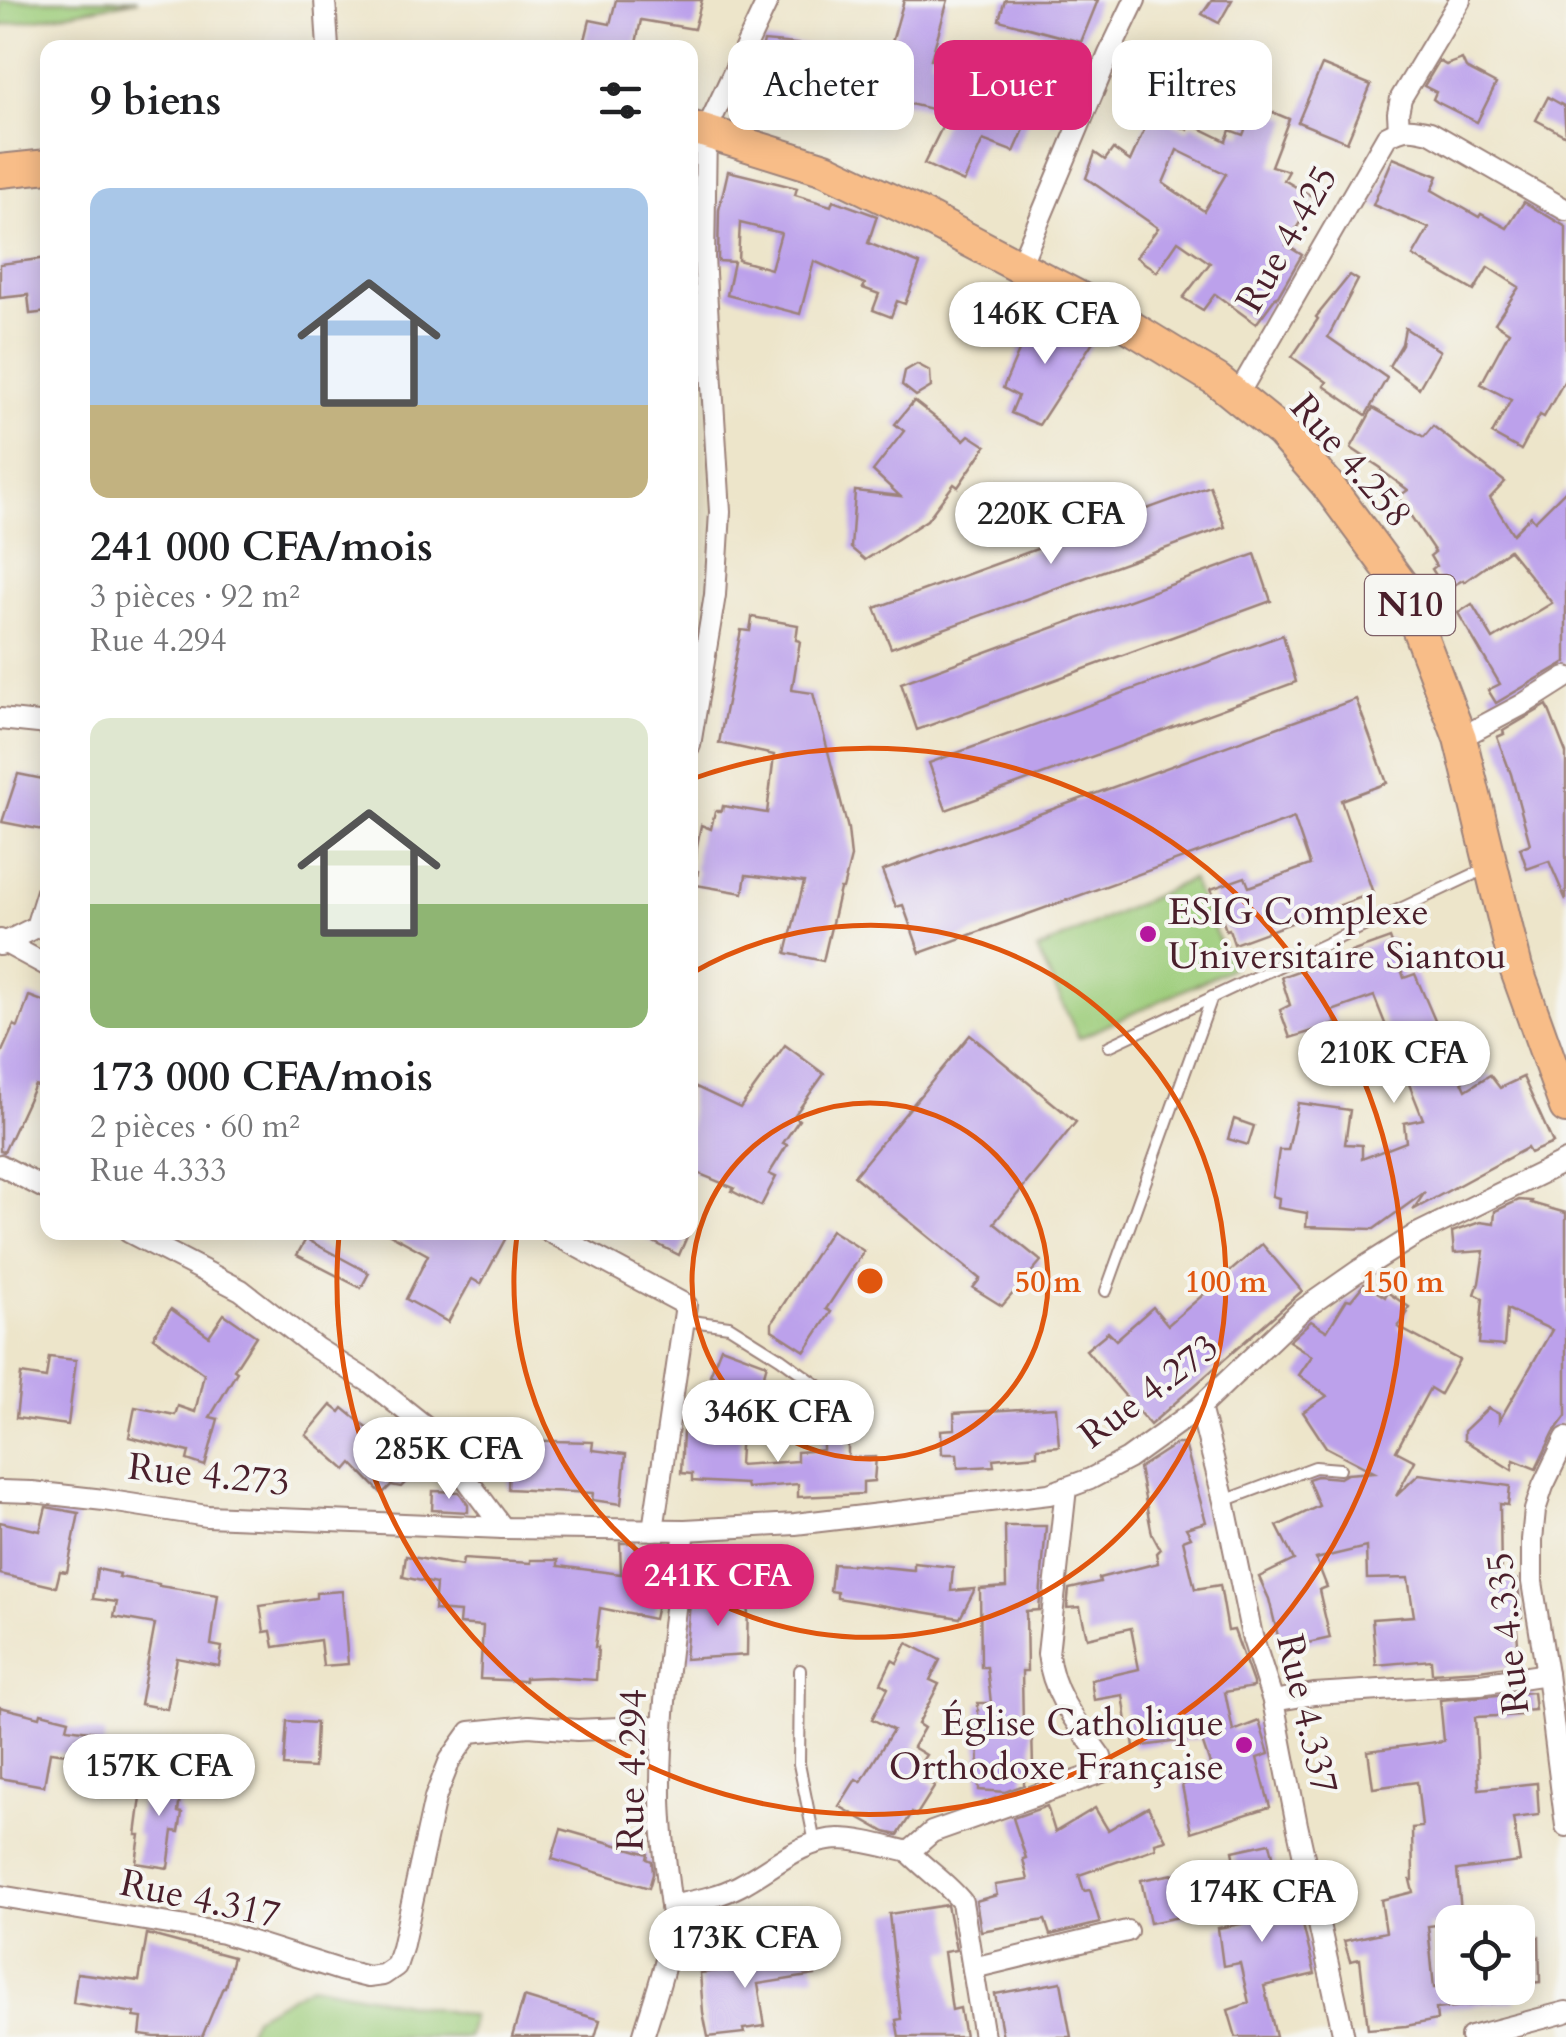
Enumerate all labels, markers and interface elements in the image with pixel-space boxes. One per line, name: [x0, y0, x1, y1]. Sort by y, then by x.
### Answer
chip: Acheter: [728, 40, 914, 130]
chip: Louer: [934, 40, 1092, 130]
chip: Filtres: [1112, 40, 1272, 130]
text: 9 biens: [90, 72, 221, 129]
icon: filters: [593, 73, 648, 128]
street label: Rue 4.425: [1224, 156, 1350, 322]
icon: home: [279, 253, 459, 433]
pin: 146K CFA: [942, 282, 1148, 367]
text: 146K CFA: [971, 292, 1119, 336]
street label: Rue 4.258: [1278, 383, 1424, 539]
pin: 220K CFA: [948, 482, 1154, 567]
text: 220K CFA: [977, 492, 1125, 536]
text: 241 000 CFA/mois: [90, 518, 433, 575]
text: 3 pièces · 92 m²: [90, 575, 300, 619]
road number: N10: [1365, 575, 1455, 635]
text: Rue 4.294: [90, 619, 227, 663]
icon: home: [279, 783, 459, 963]
place label: ESIG Complexe Universitaire Siantou: [1168, 886, 1507, 982]
marker: ESIG Complexe Universitaire Siantou: [1137, 923, 1159, 945]
pin: 210K CFA: [1291, 1021, 1497, 1106]
text: 210K CFA: [1320, 1031, 1468, 1075]
text: 173 000 CFA/mois: [90, 1048, 433, 1105]
text: 2 pièces · 60 m²: [90, 1105, 300, 1149]
text: Rue 4.333: [90, 1149, 227, 1193]
text: 50 m: [1015, 1262, 1082, 1303]
text: 100 m: [1185, 1262, 1267, 1303]
text: 150 m: [1362, 1262, 1444, 1303]
centre of rings: [852, 1263, 888, 1299]
street label: Rue 4.273: [1069, 1321, 1229, 1461]
pin: 346K CFA: [675, 1380, 881, 1465]
text: 346K CFA: [704, 1390, 852, 1434]
pin: 285K CFA: [346, 1417, 552, 1502]
text: 285K CFA: [375, 1427, 523, 1471]
street label: Rue 4.273: [126, 1441, 292, 1509]
pin: 241K CFA: [615, 1544, 821, 1629]
street label: Rue 4.335: [1474, 1550, 1542, 1716]
text: 241K CFA: [644, 1554, 792, 1598]
street label: Rue 4.337: [1263, 1629, 1351, 1799]
street label: Rue 4.294: [605, 1688, 659, 1852]
place label: Église Catholique Orthodoxe Française: [889, 1697, 1224, 1793]
pin: 157K CFA: [56, 1734, 262, 1819]
marker: Église Catholique Orthodoxe Française: [1233, 1734, 1255, 1756]
text: 157K CFA: [85, 1744, 233, 1788]
street label: Rue 4.317: [115, 1857, 285, 1941]
pin: 174K CFA: [1159, 1860, 1365, 1945]
text: 174K CFA: [1188, 1870, 1336, 1914]
map controls: [1435, 1905, 1535, 2005]
button: locate: [1435, 1905, 1535, 2005]
pin: 173K CFA: [642, 1906, 848, 1991]
text: 173K CFA: [671, 1916, 819, 1960]

